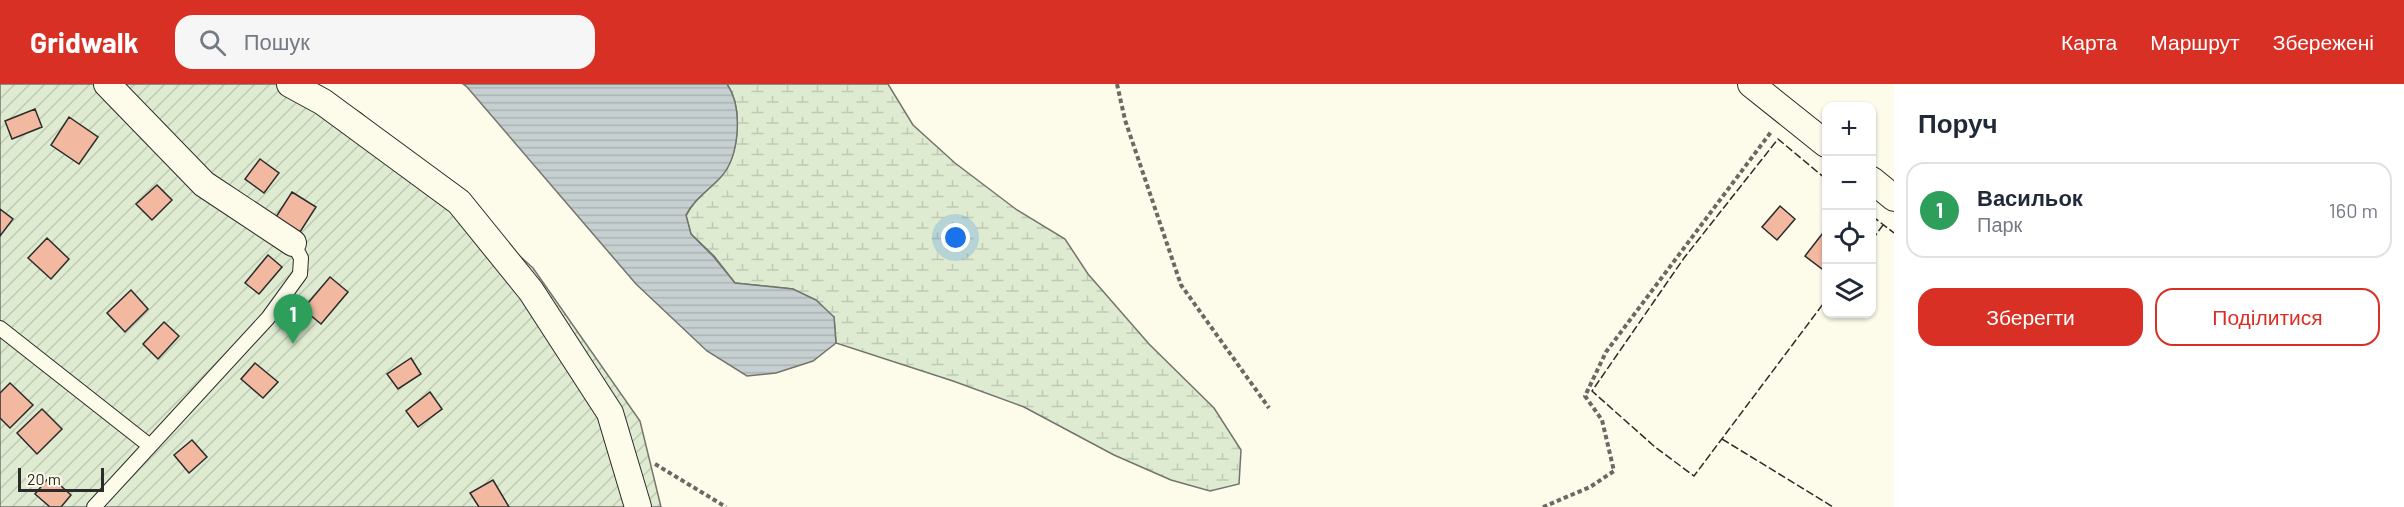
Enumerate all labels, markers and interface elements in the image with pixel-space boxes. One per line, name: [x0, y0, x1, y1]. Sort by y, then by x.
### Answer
search box: [175, 15, 595, 69]
text: Gridwalk: [30, 25, 139, 59]
icon: search: [196, 26, 229, 59]
text: Пошук: [244, 28, 310, 54]
text: Карта: [2061, 29, 2117, 54]
text: Маршрут: [2150, 29, 2240, 54]
text: Збережені: [2273, 29, 2374, 54]
map controls: [1822, 102, 1876, 318]
button: +: [1822, 102, 1876, 156]
text: Поруч: [1918, 107, 1998, 138]
button: −: [1822, 156, 1876, 210]
text: Васильок: [1977, 184, 2083, 210]
text: 1: [1936, 198, 1943, 222]
text: 160 m: [2329, 198, 2378, 222]
button: locate: [1822, 210, 1876, 264]
text: Парк: [1977, 212, 2022, 236]
your location: [941, 223, 970, 252]
button: layers: [1822, 264, 1876, 318]
button: Зберегти: [1918, 288, 2143, 346]
button: Поділитися: [2155, 288, 2380, 346]
pin: 1: [274, 294, 312, 344]
scale bar: [18, 465, 104, 492]
text: 20 m: [27, 469, 61, 488]

